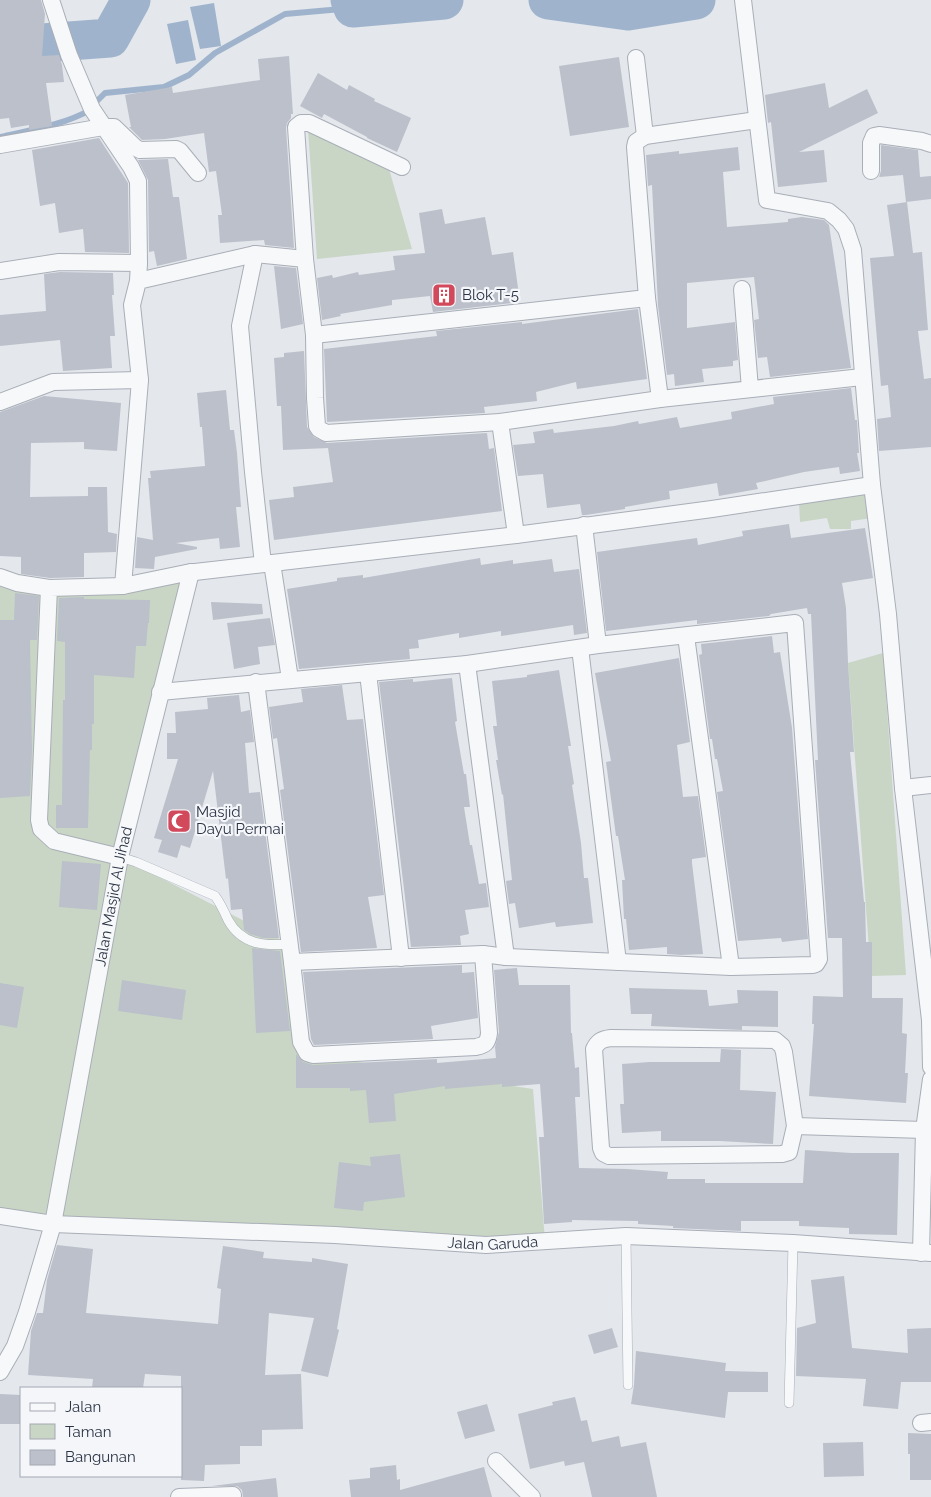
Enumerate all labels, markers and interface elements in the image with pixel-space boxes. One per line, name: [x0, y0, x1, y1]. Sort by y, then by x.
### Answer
building icon: Blok T-5: [431, 282, 457, 308]
place label: Blok T-5: [462, 286, 519, 304]
place label: Masjid Dayu Permai: [196, 803, 284, 838]
mosque icon: Masjid Dayu Permai: [166, 808, 192, 834]
street label: Jalan Masjid Al Jihad: [91, 825, 136, 968]
street label: Jalan Garuda: [447, 1233, 539, 1254]
legend: [20, 1387, 182, 1477]
text: Jalan: [65, 1398, 101, 1416]
text: Taman: [65, 1423, 111, 1441]
text: Bangunan: [65, 1448, 136, 1466]

